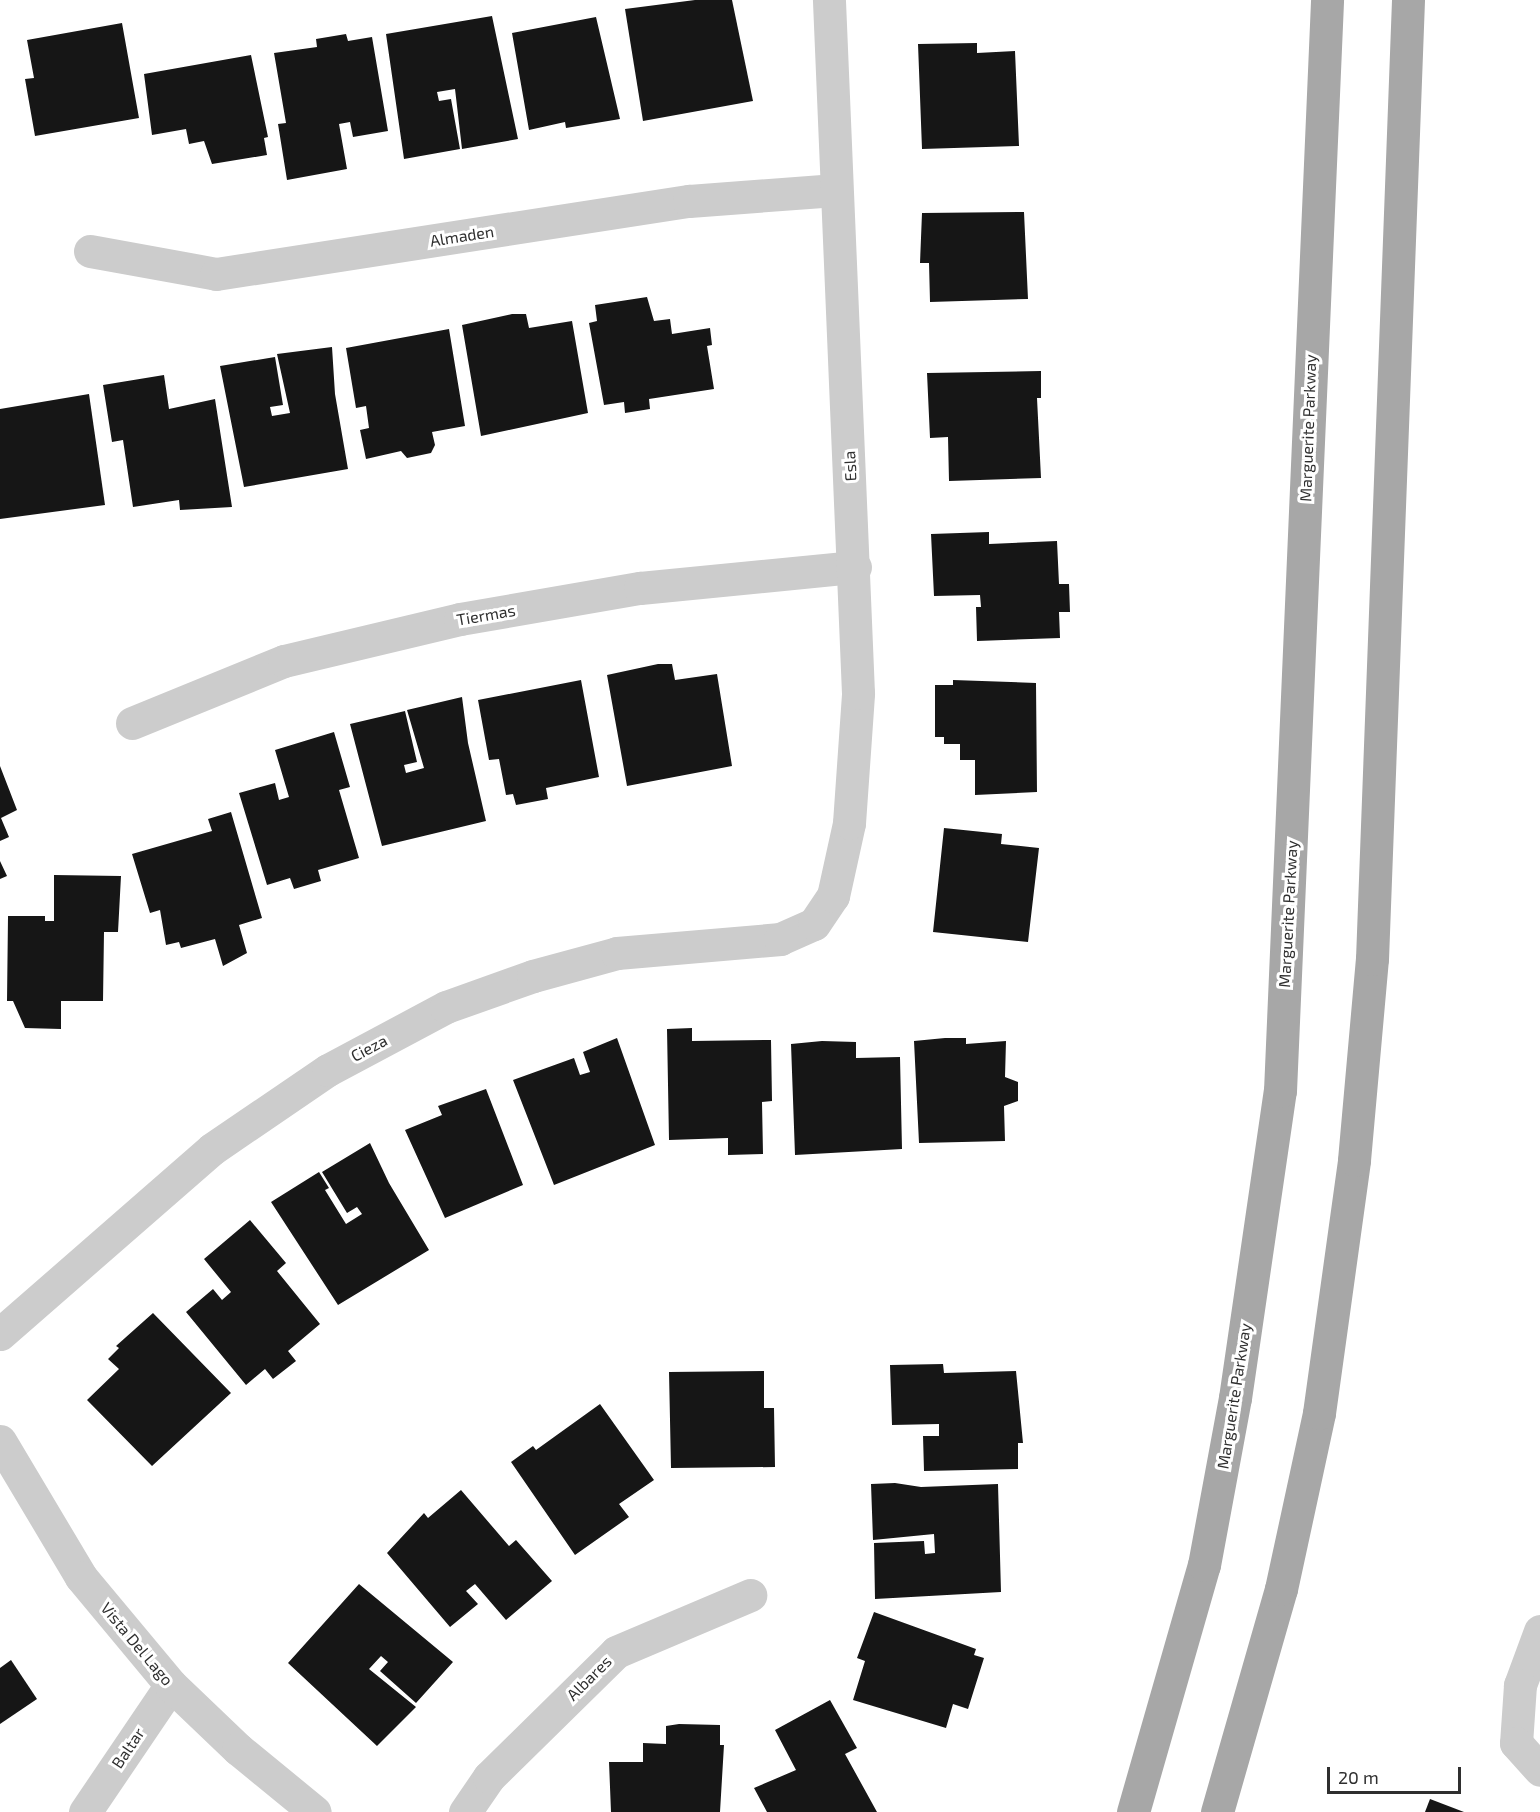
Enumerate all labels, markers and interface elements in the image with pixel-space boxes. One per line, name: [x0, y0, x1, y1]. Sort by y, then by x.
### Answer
street label: Almaden: [429, 221, 495, 251]
street label: Marguerite Parkway: [1296, 354, 1320, 502]
street label: Esla: [840, 450, 860, 482]
street label: Tiermas: [455, 600, 517, 630]
street label: Marguerite Parkway: [1275, 840, 1301, 988]
street label: Cieza: [347, 1030, 391, 1066]
street label: Marguerite Parkway: [1213, 1322, 1255, 1470]
street label: Vista Del Lago: [97, 1598, 177, 1690]
street label: Albares: [563, 1652, 615, 1704]
street label: Baltar: [108, 1724, 148, 1772]
scale bar: [1330, 1755, 1464, 1793]
text: 20 m: [1338, 1766, 1379, 1788]

